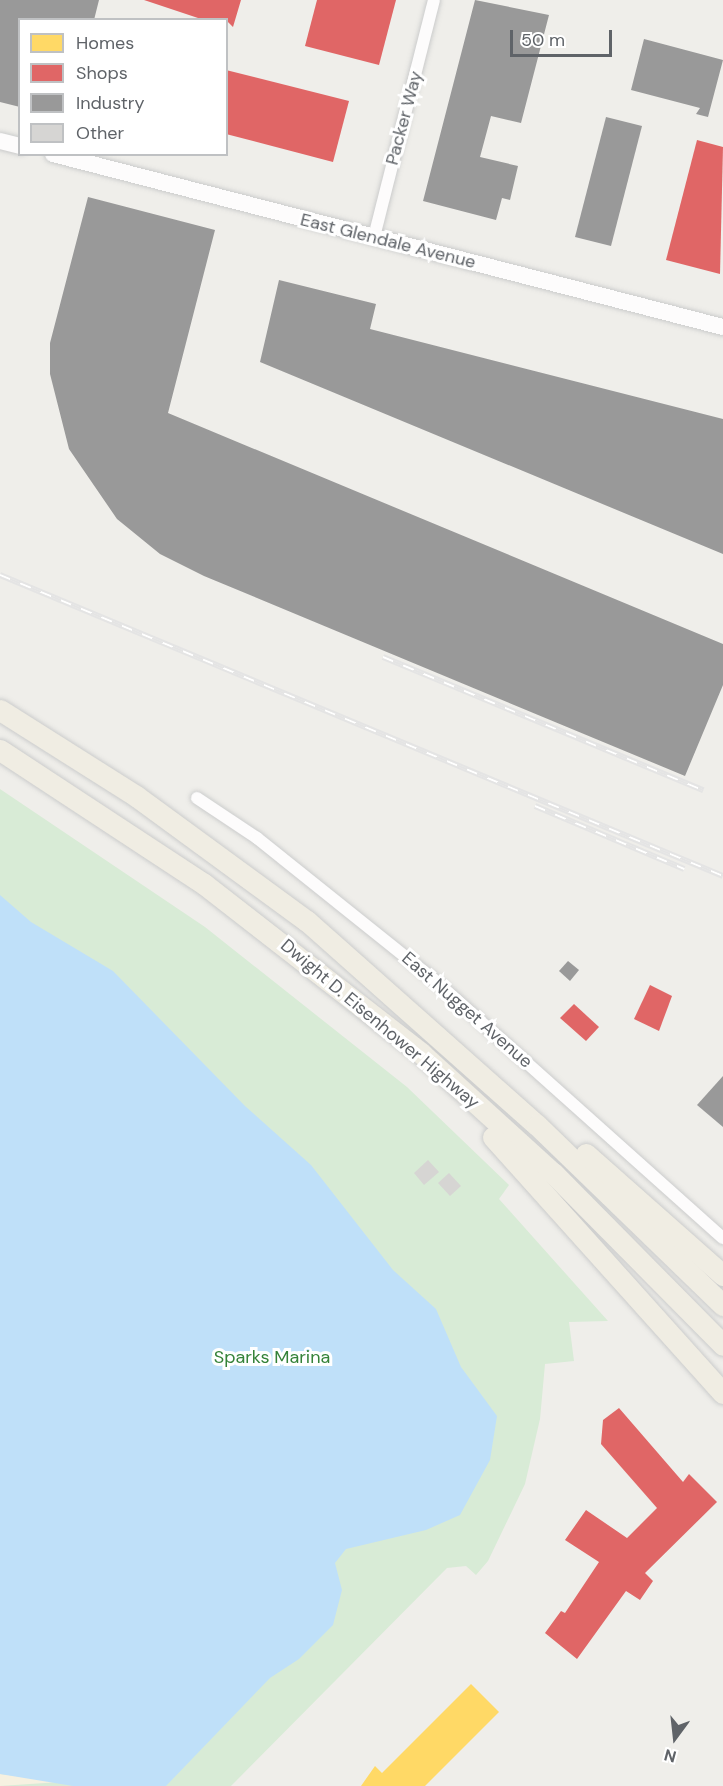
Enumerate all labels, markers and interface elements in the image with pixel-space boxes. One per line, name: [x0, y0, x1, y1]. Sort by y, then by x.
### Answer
legend: [18, 18, 228, 156]
scale bar: [513, 18, 615, 56]
text: 50 m: [521, 28, 565, 52]
text: Homes: [76, 31, 134, 55]
text: Shops: [76, 61, 128, 85]
street label: Packer Way: [381, 69, 427, 167]
text: Industry: [76, 91, 145, 115]
text: Other: [76, 121, 124, 145]
street label: East Glendale Avenue: [298, 209, 478, 273]
street label: Dwight D. Eisenhower Highway: [276, 935, 484, 1113]
street label: East Nugget Avenue: [397, 947, 537, 1073]
park label: Sparks Marina: [214, 1346, 330, 1368]
north arrow: [645, 1708, 705, 1768]
text: N: [662, 1744, 679, 1768]

